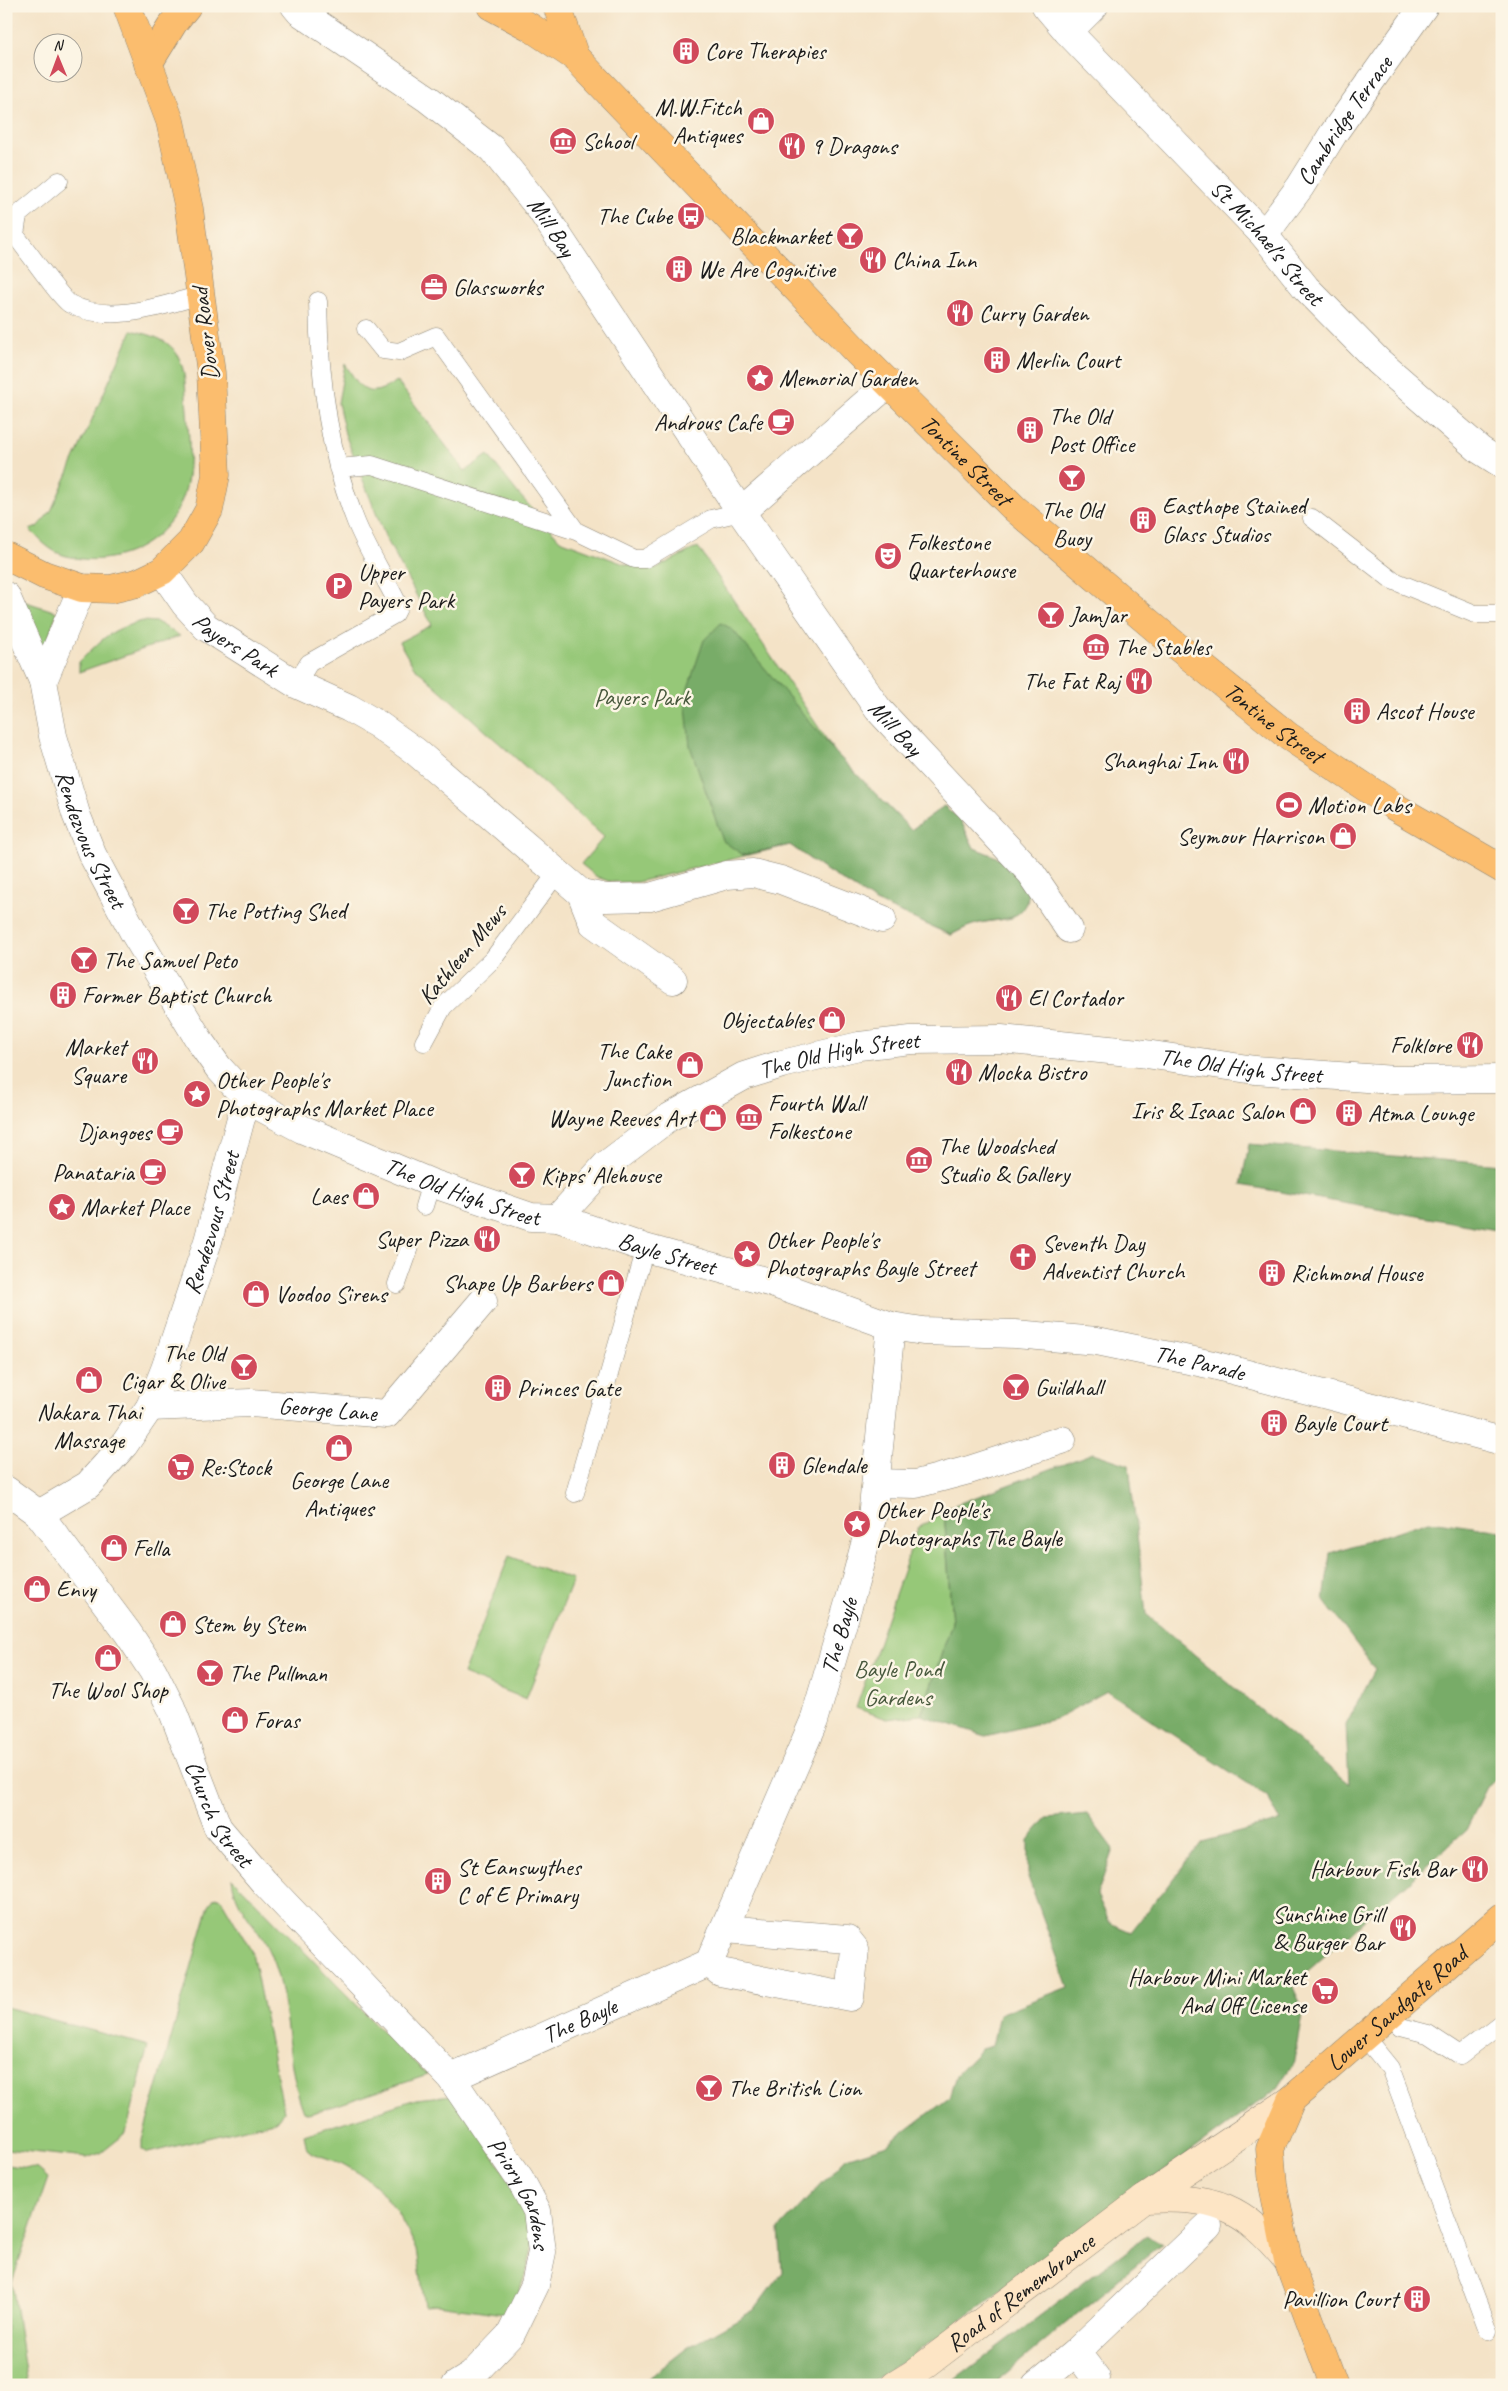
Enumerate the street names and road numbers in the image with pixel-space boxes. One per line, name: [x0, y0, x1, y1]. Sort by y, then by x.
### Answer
street label: Cambridge Terrace: [1290, 48, 1400, 191]
street label: St Michael's Street: [1204, 174, 1331, 313]
street label: Mill Bay: [521, 190, 584, 264]
street label: Dover Road: [184, 282, 226, 382]
street label: Tontine Street: [914, 408, 1020, 515]
street label: Payers Park: [186, 607, 286, 685]
street label: Tontine Street: [1218, 676, 1332, 772]
street label: Mill Bay: [862, 693, 930, 764]
street label: Rendezvous Street: [49, 767, 134, 915]
street label: Kathleen Mews: [411, 896, 514, 1010]
street label: The Old High Street: [755, 1025, 921, 1085]
street label: The Old High Street: [1158, 1041, 1325, 1090]
street label: Rendezvous Street: [176, 1146, 247, 1298]
street label: The Old High Street: [380, 1150, 542, 1232]
street label: Bayle Street: [614, 1225, 721, 1282]
street label: The Parade: [1152, 1338, 1250, 1388]
street label: George Lane: [278, 1390, 380, 1428]
street label: The Bayle: [814, 1592, 865, 1678]
street label: Church Street: [178, 1756, 261, 1875]
street label: Lower Sandgate Road: [1320, 1937, 1476, 2078]
street label: The Bayle: [538, 1990, 624, 2050]
street label: Priory Gardens: [481, 2131, 557, 2254]
street label: Road of Remembrance: [940, 2225, 1102, 2358]

